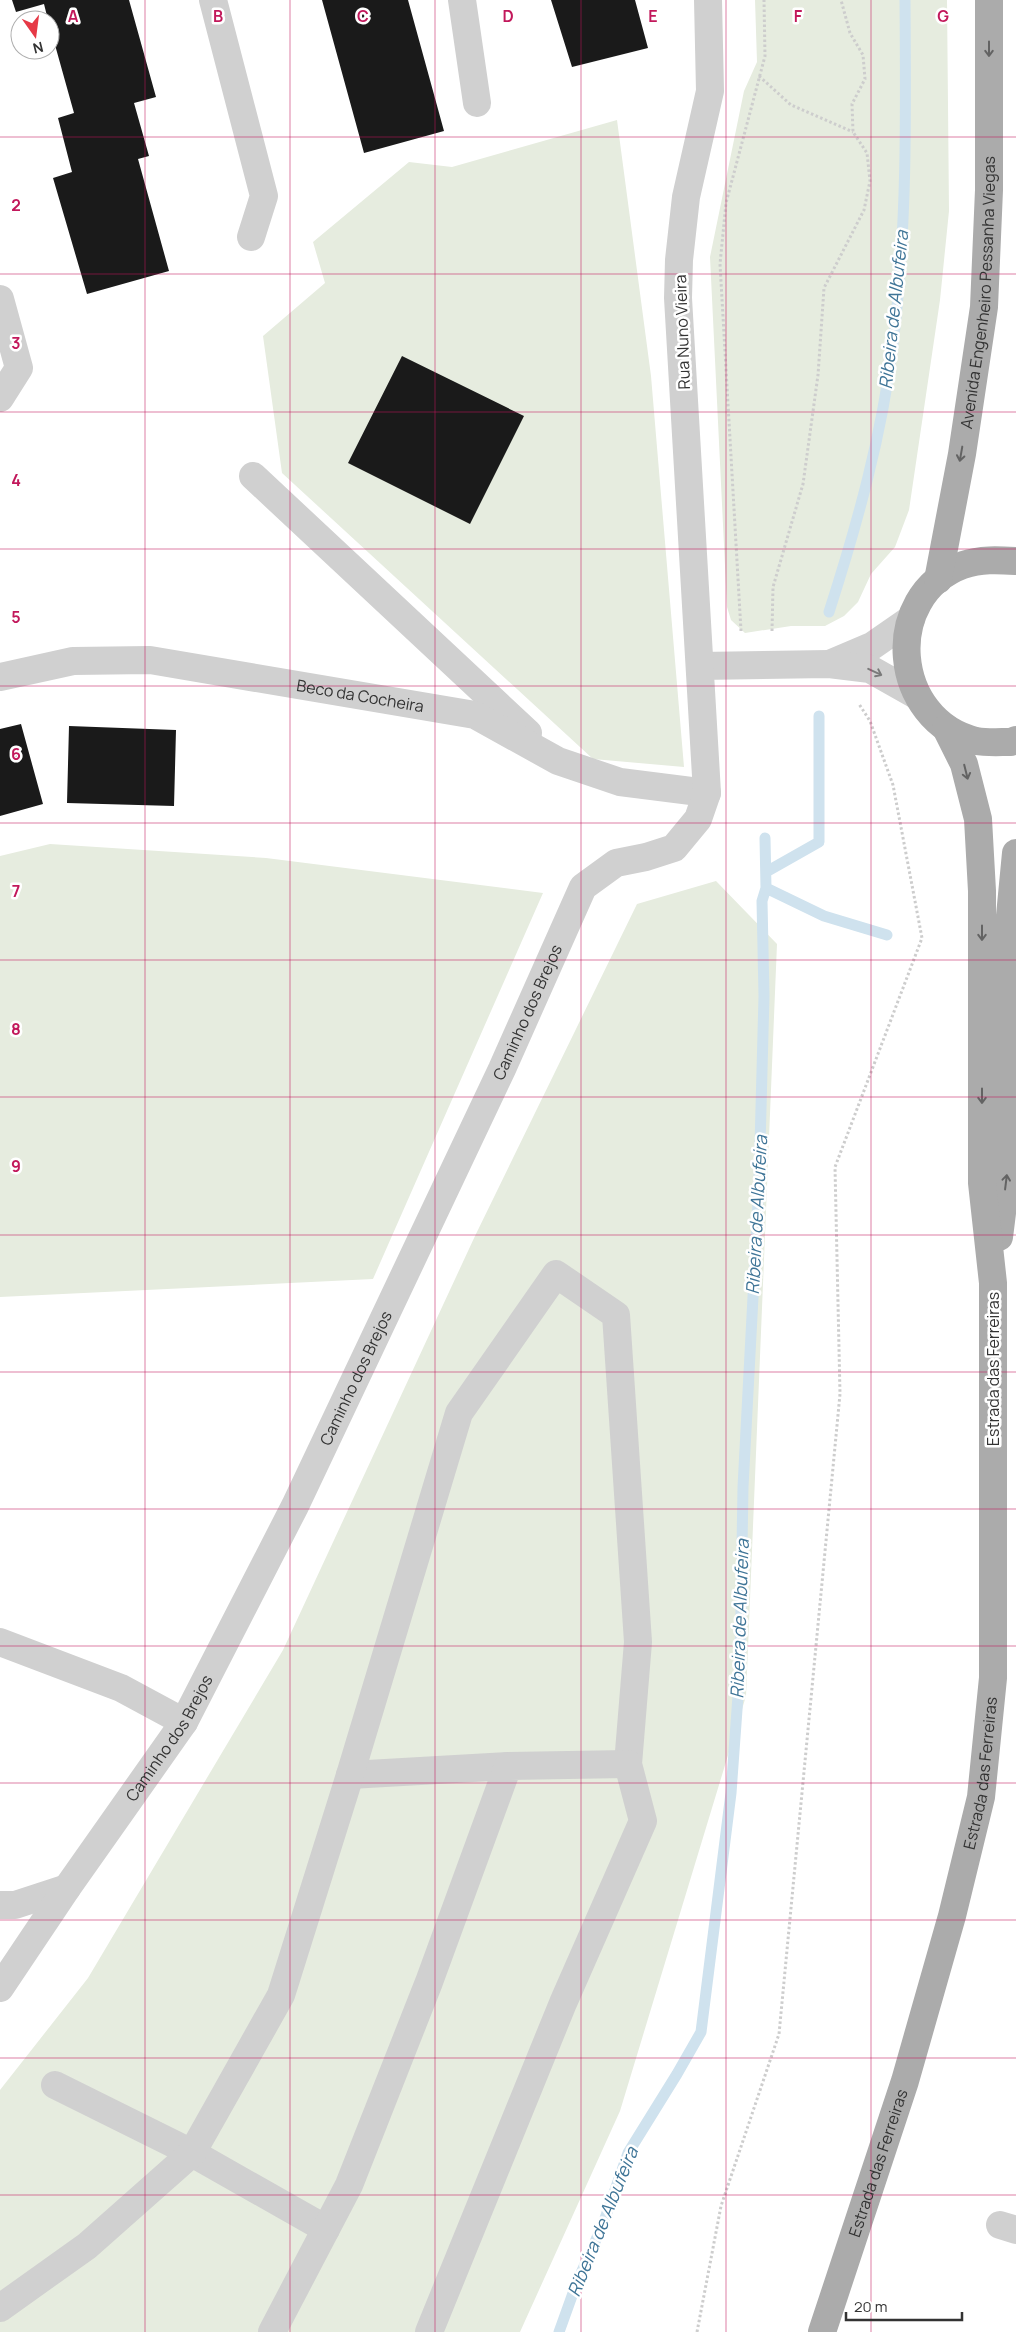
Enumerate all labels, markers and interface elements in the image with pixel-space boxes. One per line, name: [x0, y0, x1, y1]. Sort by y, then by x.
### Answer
text: A: [68, 5, 79, 27]
text: B: [213, 5, 223, 27]
text: C: [357, 5, 369, 27]
text: D: [502, 5, 514, 27]
text: E: [648, 5, 658, 27]
text: F: [794, 5, 803, 27]
text: G: [937, 5, 949, 27]
north arrow: [10, 10, 60, 60]
text: N: [31, 38, 45, 59]
one-way arrow: [984, 40, 994, 56]
street label: Avenida Engenheiro Pessanha Viegas: [955, 156, 1000, 430]
text: 2: [11, 194, 21, 216]
water label: Ribeira de Albufeira: [873, 228, 913, 390]
street label: Rua Nuno Vieira: [669, 274, 695, 390]
text: 3: [11, 332, 21, 354]
one-way arrow: [956, 446, 966, 462]
text: 4: [11, 469, 21, 491]
text: 5: [11, 606, 21, 628]
one-way arrow: [867, 668, 882, 678]
street label: Beco da Cocheira: [295, 674, 426, 717]
text: 6: [11, 743, 21, 765]
one-way arrow: [962, 764, 971, 780]
text: 7: [12, 880, 20, 902]
one-way arrow: [977, 924, 987, 941]
street label: Caminho dos Brejos: [487, 941, 567, 1084]
text: 8: [11, 1018, 21, 1040]
one-way arrow: [977, 1087, 987, 1103]
water label: Ribeira de Albufeira: [740, 1134, 772, 1295]
text: 9: [11, 1155, 21, 1177]
one-way arrow: [1001, 1175, 1011, 1191]
street label: Estrada das Ferreiras: [982, 1292, 1004, 1446]
street label: Caminho dos Brejos: [314, 1307, 397, 1449]
water label: Ribeira de Albufeira: [724, 1538, 754, 1699]
street label: Caminho dos Brejos: [120, 1671, 217, 1806]
street label: Estrada das Ferreiras: [958, 1696, 1002, 1852]
street label: Estrada das Ferreiras: [843, 2086, 913, 2240]
water label: Ribeira de Albufeira: [561, 2142, 643, 2300]
scale bar: [846, 2290, 962, 2322]
text: 20 m: [854, 2296, 887, 2317]

